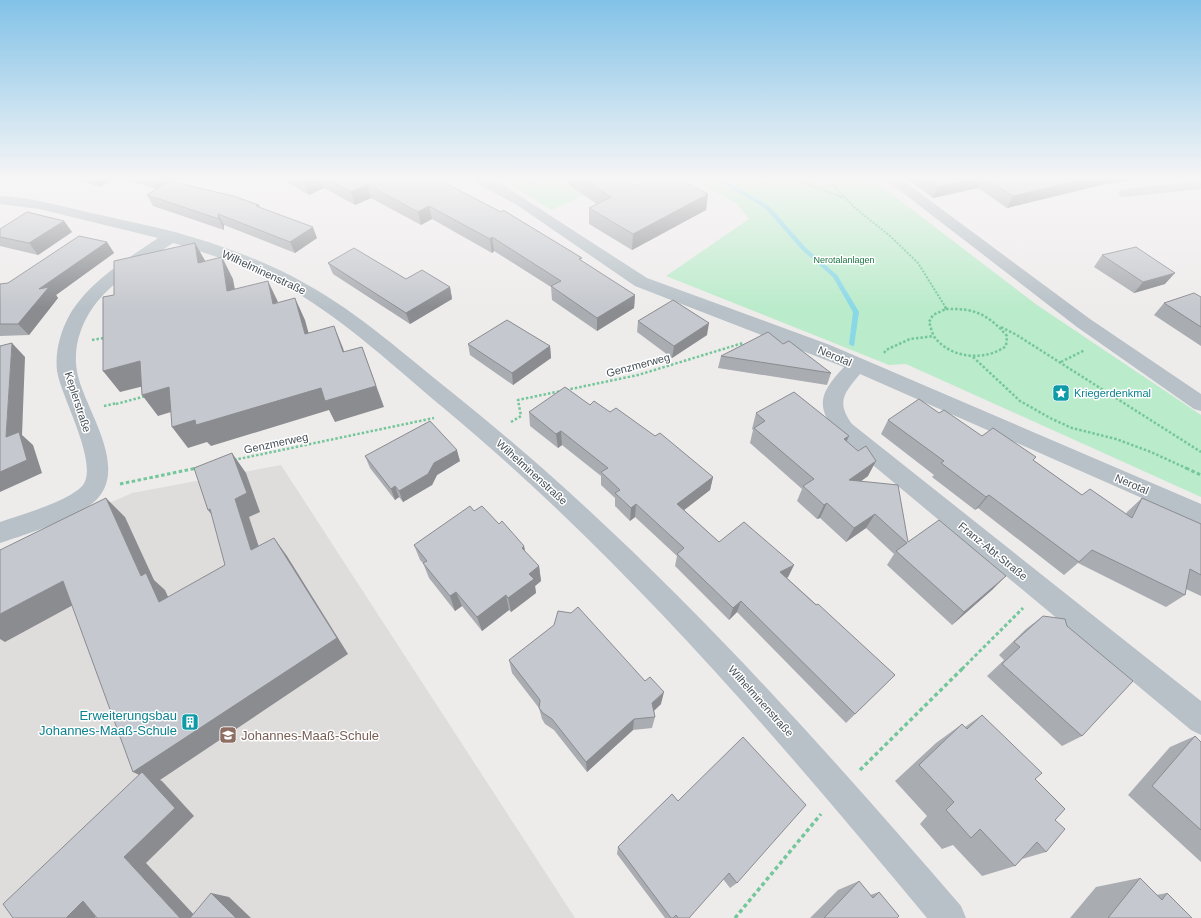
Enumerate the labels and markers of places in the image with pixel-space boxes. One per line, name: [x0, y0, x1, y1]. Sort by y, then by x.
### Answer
place icon: Kriegerdenkmal: [1051, 383, 1071, 403]
place label: Kriegerdenkmal: [1074, 387, 1151, 399]
place label: Erweiterungsbau Johannes-Maaß-Schule: [39, 708, 177, 738]
building icon: Erweiterungsbau Johannes-Maaß-Schule: [180, 712, 200, 732]
school or university icon: Johannes-Maaß-Schule: [218, 725, 238, 745]
place label: Johannes-Maaß-Schule: [241, 728, 379, 743]

